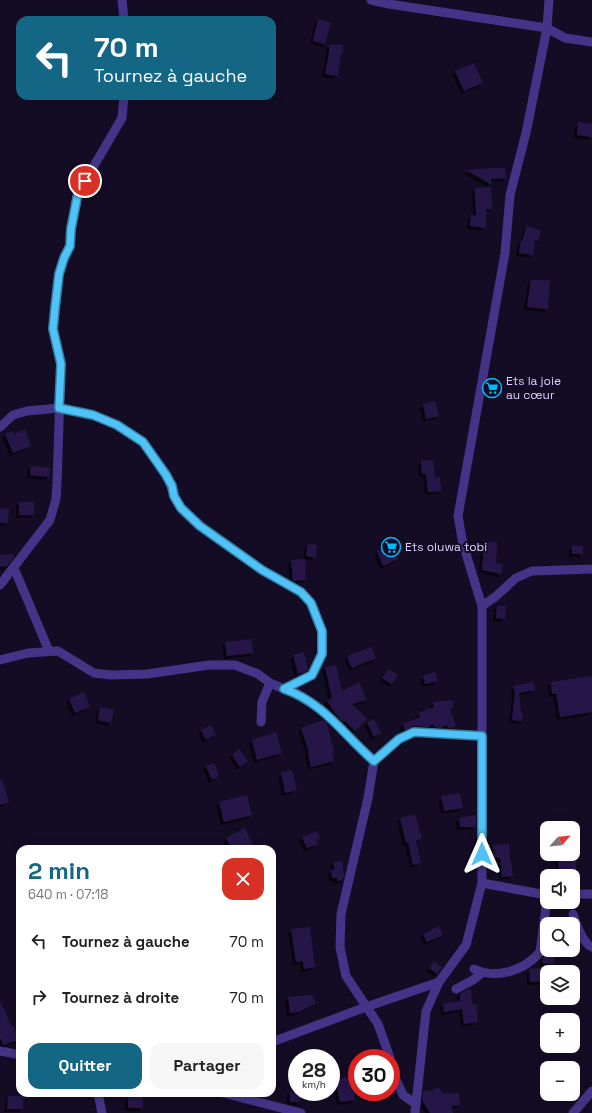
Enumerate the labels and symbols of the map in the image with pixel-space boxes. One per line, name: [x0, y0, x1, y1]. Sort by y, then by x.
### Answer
pin: [68, 164, 102, 198]
place label: Ets la joie au cœur: [506, 373, 561, 403]
supermarket icon: Ets la joie au cœur: [481, 377, 503, 399]
supermarket icon: Ets oluwa tobi: [380, 536, 402, 558]
place label: Ets oluwa tobi: [405, 539, 487, 555]
north arrow: [540, 821, 580, 861]
position arrow: [461, 833, 503, 875]
speed limit sign: 30: [348, 1049, 400, 1101]

